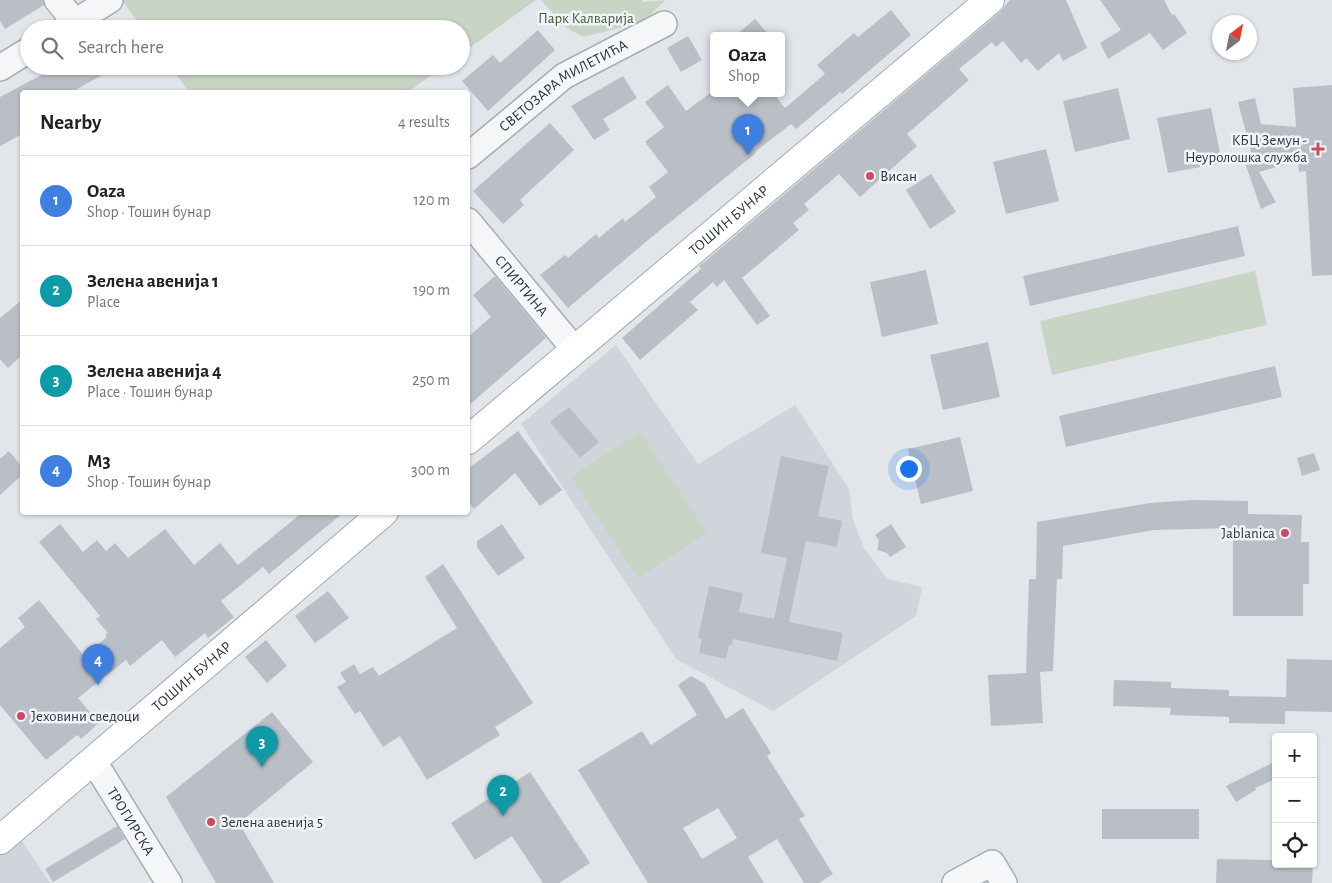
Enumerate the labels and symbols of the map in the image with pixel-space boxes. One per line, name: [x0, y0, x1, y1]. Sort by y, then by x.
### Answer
park label: Парк Калварија: [538, 11, 634, 26]
north arrow: [1212, 15, 1257, 60]
street label: СВЕТОЗАРА МИЛЕТИЋА: [496, 37, 630, 134]
pin: 1: [732, 114, 764, 155]
place label: КБЦ Земун - Неуролошка служба: [1185, 133, 1307, 165]
marker: КБЦ Земун - Неуролошка служба: [1311, 142, 1325, 156]
place label: Висан: [880, 169, 917, 184]
marker: Висан: [864, 170, 876, 182]
street label: ТОШИН БУНАР: [686, 183, 771, 258]
street label: СПИРТИНА: [492, 252, 551, 319]
your location: [896, 456, 922, 482]
place label: Jablanica: [1222, 526, 1275, 541]
marker: Jablanica: [1279, 527, 1291, 539]
street label: ТОШИН БУНАР: [149, 639, 234, 714]
pin: 4: [82, 644, 114, 685]
place label: Јеховини сведоци: [31, 709, 140, 724]
marker: Јеховини сведоци: [15, 710, 27, 722]
pin: 3: [246, 726, 278, 767]
pin: 2: [487, 775, 519, 816]
street label: ТРОГИРСКА: [104, 785, 157, 858]
place label: Зелена авенија 5: [221, 815, 323, 830]
marker: Зелена авенија 5: [205, 816, 217, 828]

